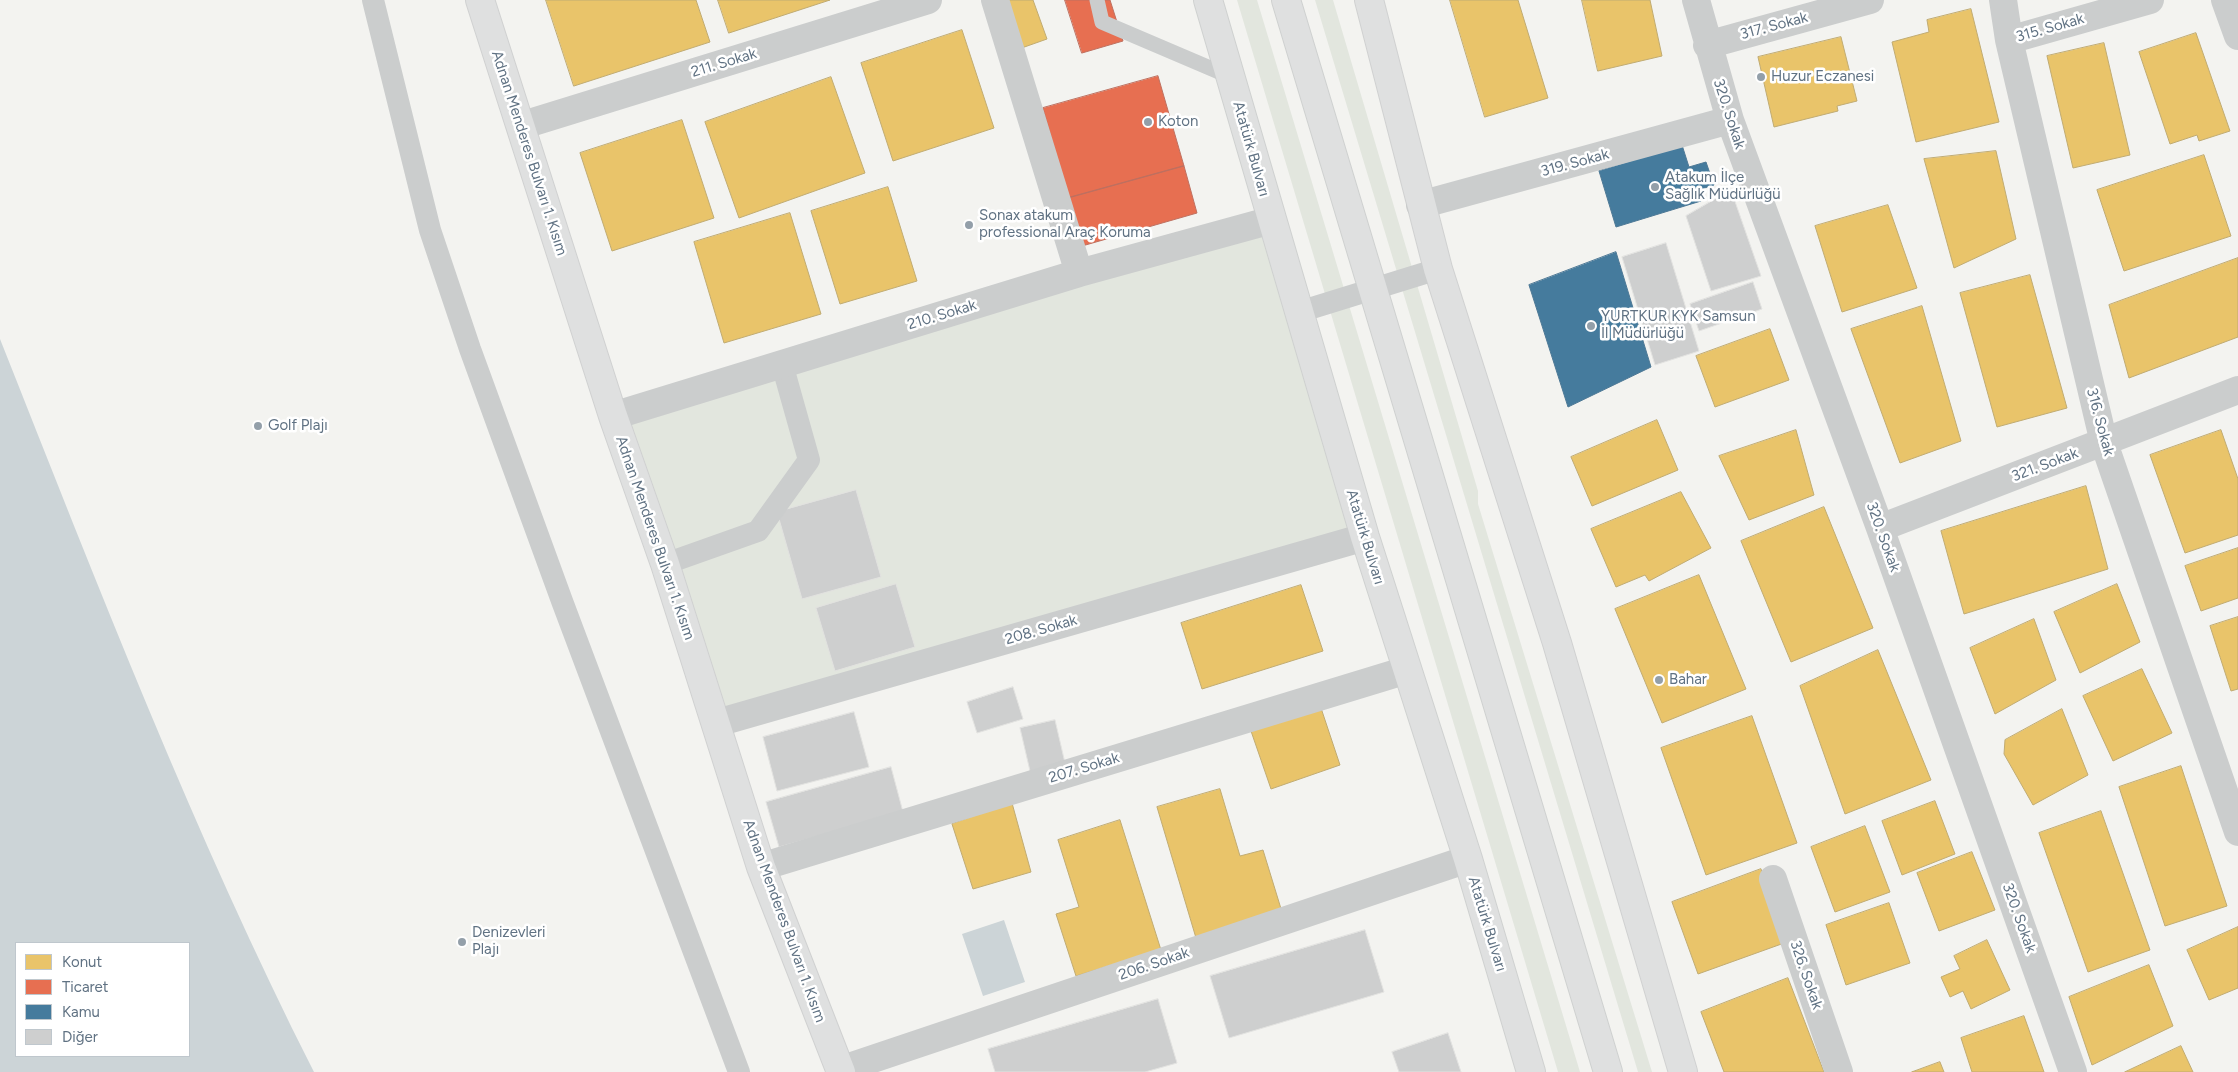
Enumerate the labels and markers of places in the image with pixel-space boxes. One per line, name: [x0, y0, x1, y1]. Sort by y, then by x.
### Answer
place label: Huzur Eczanesi: [1771, 68, 1874, 86]
marker: Huzur Eczanesi: [1755, 71, 1767, 83]
place label: Koton: [1158, 113, 1198, 131]
marker: Koton: [1142, 116, 1154, 128]
place label: Atakum İlçe Sağlık Müdürlüğü: [1665, 169, 1781, 204]
marker: Atakum İlçe Sağlık Müdürlüğü: [1649, 181, 1661, 193]
place label: Sonax atakum professional Araç Koruma: [979, 207, 1151, 242]
marker: Sonax atakum professional Araç Koruma: [963, 219, 975, 231]
place label: YURTKUR KYK Samsun İl Müdürlüğü: [1601, 308, 1756, 343]
marker: YURTKUR KYK Samsun İl Müdürlüğü: [1585, 320, 1597, 332]
place label: Golf Plajı: [268, 417, 328, 435]
marker: Golf Plajı: [252, 420, 264, 432]
place label: Bahar: [1669, 671, 1707, 689]
marker: Bahar: [1653, 674, 1665, 686]
place label: Denizevleri Plajı: [472, 924, 546, 959]
marker: Denizevleri Plajı: [456, 936, 468, 948]

